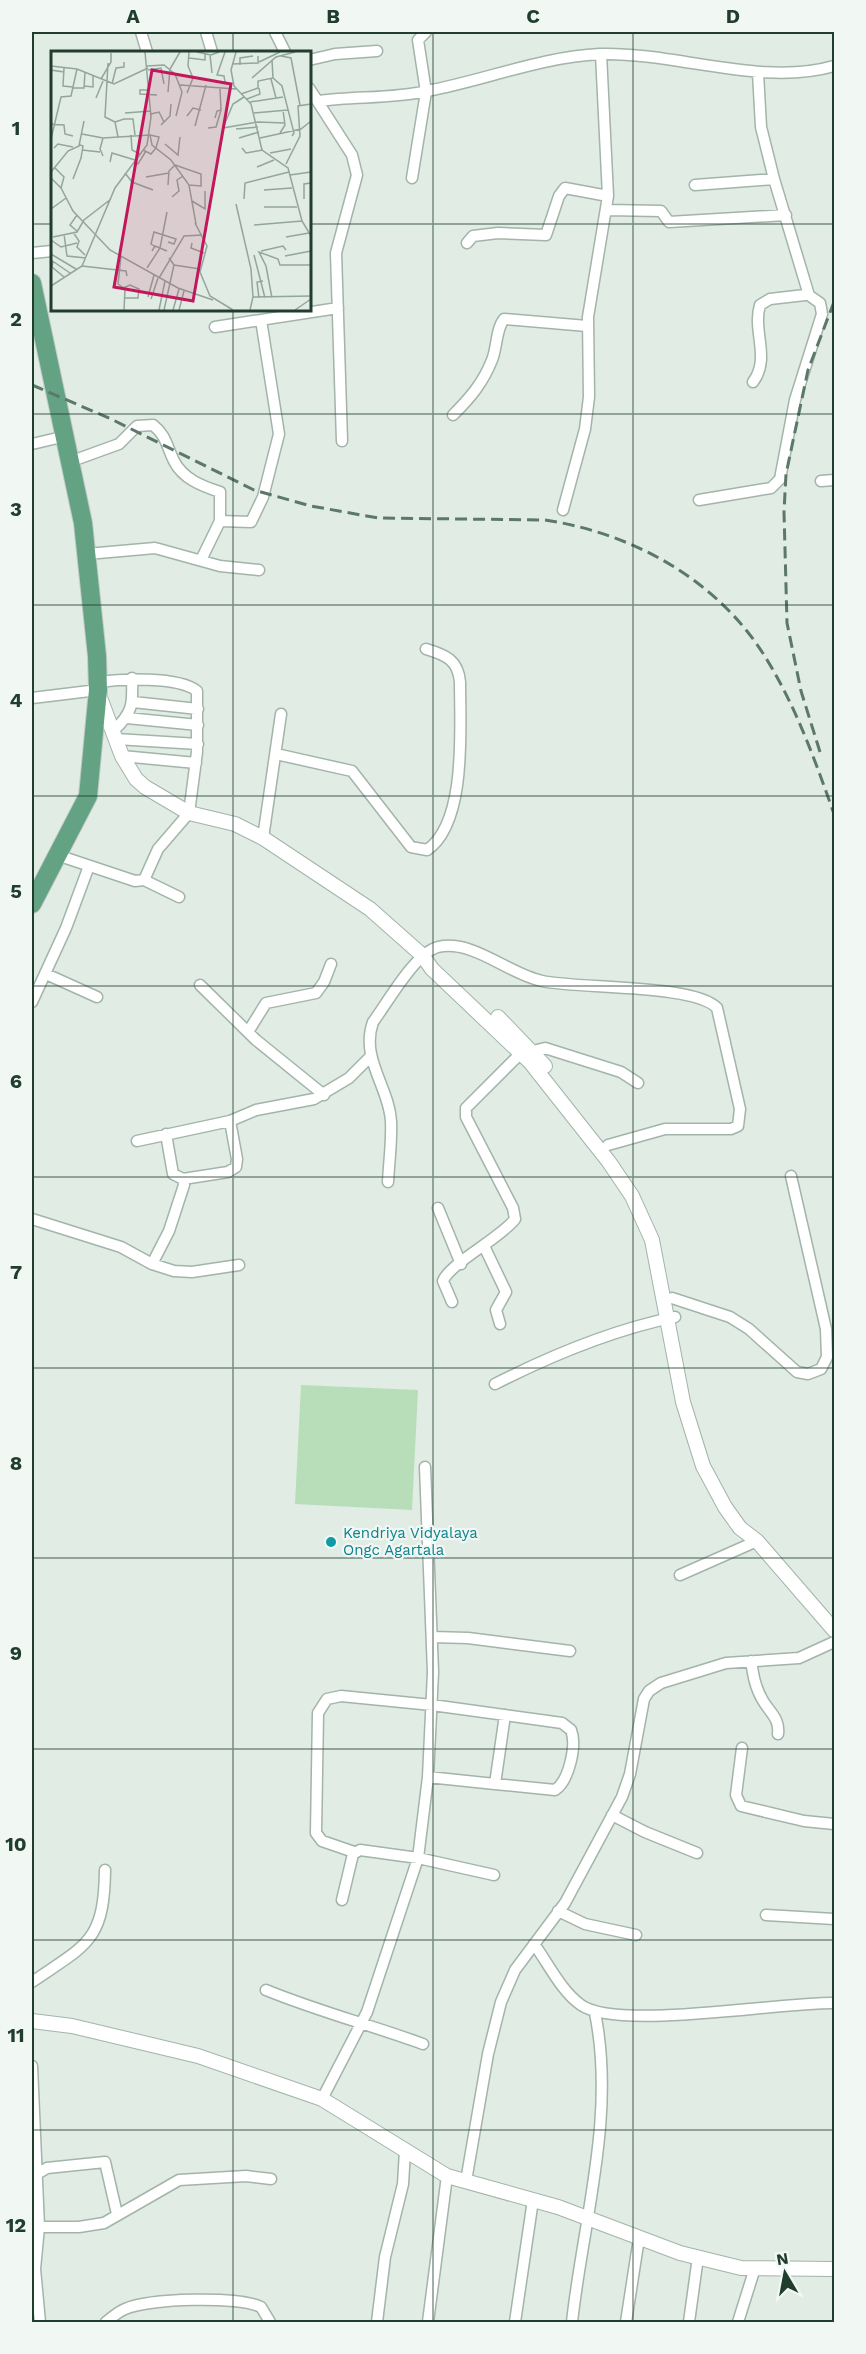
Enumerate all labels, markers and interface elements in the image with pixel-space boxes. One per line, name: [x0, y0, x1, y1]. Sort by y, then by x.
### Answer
text: A: [126, 4, 140, 28]
text: B: [326, 4, 340, 28]
text: C: [526, 4, 540, 28]
text: D: [726, 4, 740, 28]
inset map: [51, 51, 310, 310]
text: 1: [12, 116, 20, 140]
text: 2: [10, 307, 22, 331]
text: 3: [10, 497, 22, 521]
text: 4: [10, 688, 23, 712]
text: 5: [10, 879, 22, 903]
text: 6: [10, 1069, 22, 1093]
text: 7: [10, 1260, 22, 1284]
text: 8: [10, 1451, 22, 1475]
place label: Kendriya Vidyalaya Ongc Agartala: [343, 1524, 478, 1559]
marker: Kendriya Vidyalaya Ongc Agartala: [324, 1535, 338, 1549]
text: 9: [10, 1641, 22, 1665]
text: 10: [5, 1832, 27, 1856]
text: 11: [7, 2023, 25, 2047]
text: 12: [6, 2213, 26, 2237]
north arrow: [755, 2243, 815, 2303]
text: N: [775, 2248, 790, 2269]

